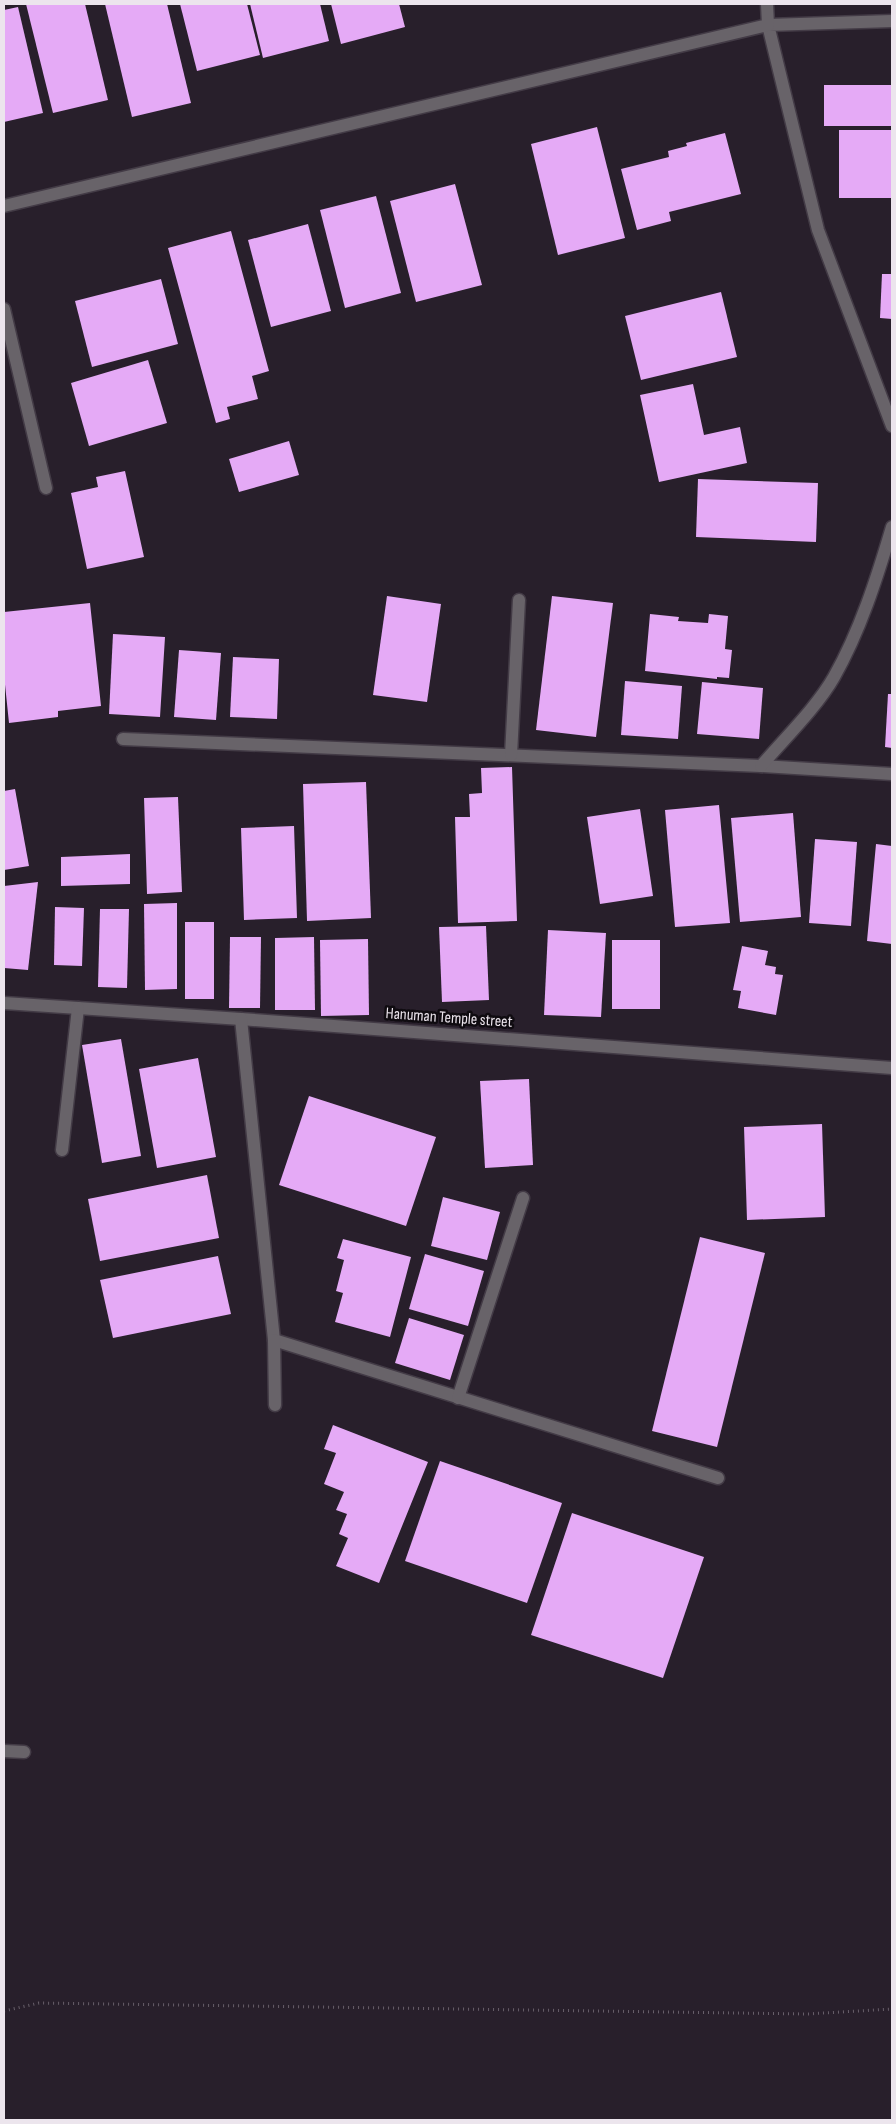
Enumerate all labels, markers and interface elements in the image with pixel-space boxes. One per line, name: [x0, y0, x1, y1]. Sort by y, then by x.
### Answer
street label: Hanuman Temple street: [385, 1004, 513, 1032]

